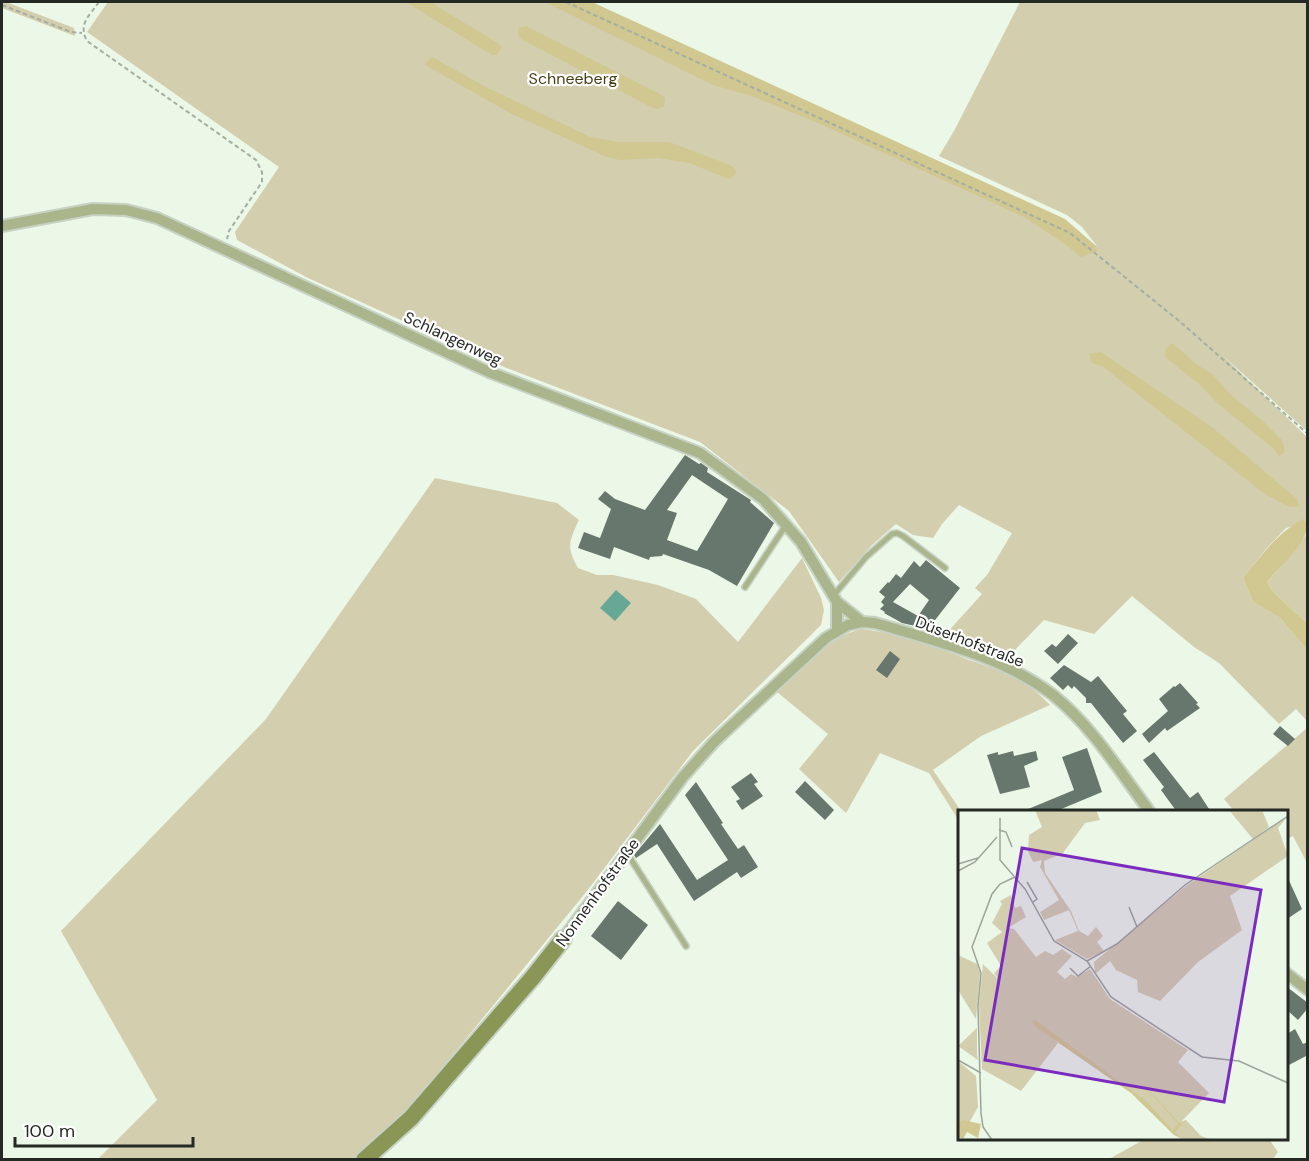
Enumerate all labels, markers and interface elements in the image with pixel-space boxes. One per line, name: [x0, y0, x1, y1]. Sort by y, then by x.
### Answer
park label: Schneeberg: [529, 68, 617, 89]
street label: Schlangenweg: [400, 307, 505, 370]
street label: Düserhofstraße: [912, 611, 1027, 672]
inset map: [958, 810, 1288, 1140]
street label: Nonnenhofstraße: [551, 834, 644, 951]
scale bar: [15, 1110, 194, 1148]
text: 100 m: [24, 1119, 75, 1143]

